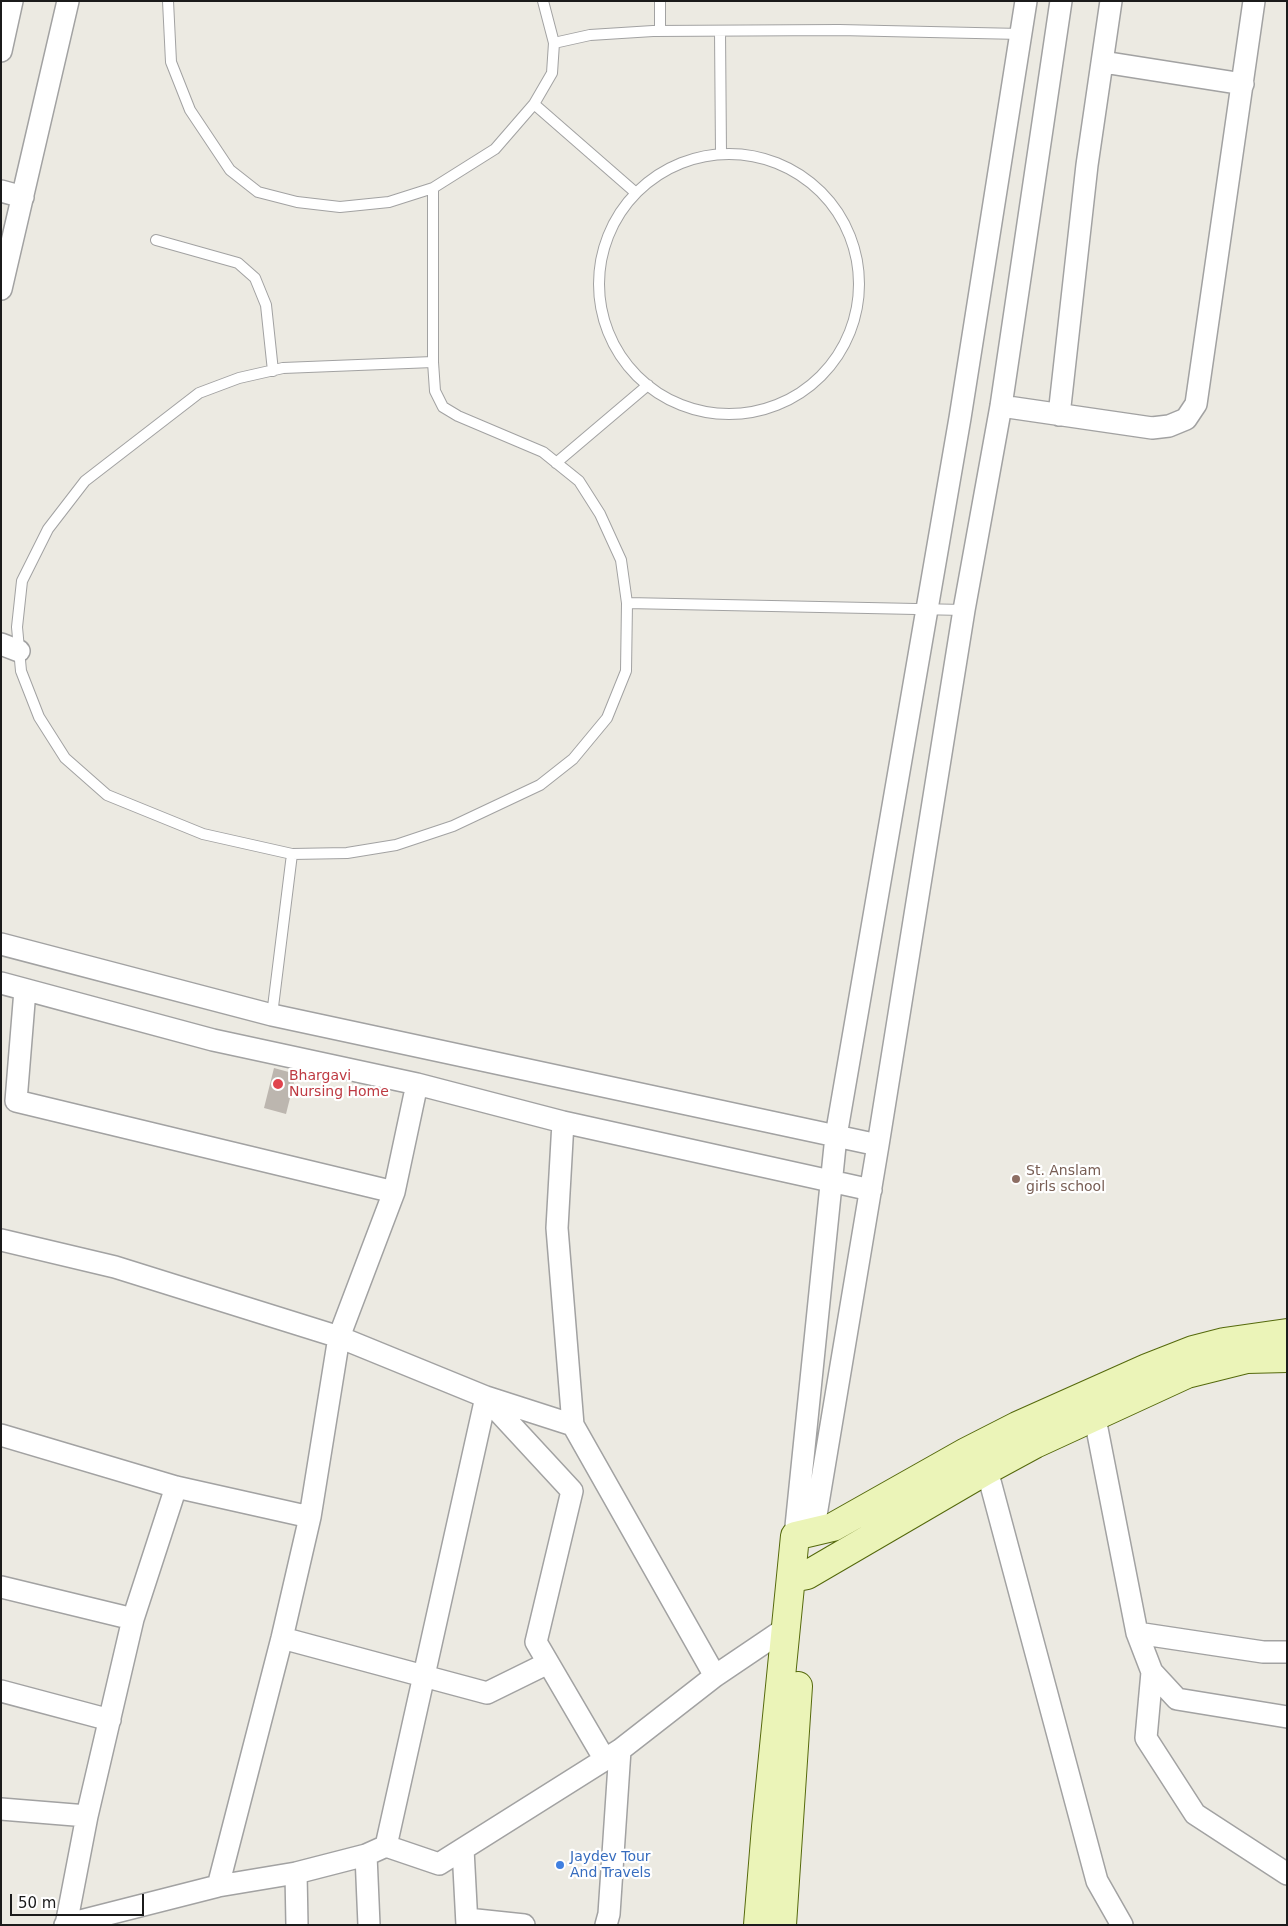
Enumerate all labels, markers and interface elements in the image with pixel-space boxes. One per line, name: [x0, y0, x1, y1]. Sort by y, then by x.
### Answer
place label: Bhargavi Nursing Home: [289, 1068, 389, 1100]
marker: Bhargavi Nursing Home: [271, 1077, 285, 1091]
place label: St. Anslam girls school: [1026, 1163, 1105, 1196]
marker: St. Anslam girls school: [1010, 1173, 1022, 1185]
place label: Jaydev Tour And Travels: [570, 1849, 651, 1881]
marker: Jaydev Tour And Travels: [554, 1859, 566, 1871]
scale bar: [12, 1884, 146, 1916]
text: 50 m: [18, 1894, 56, 1912]

